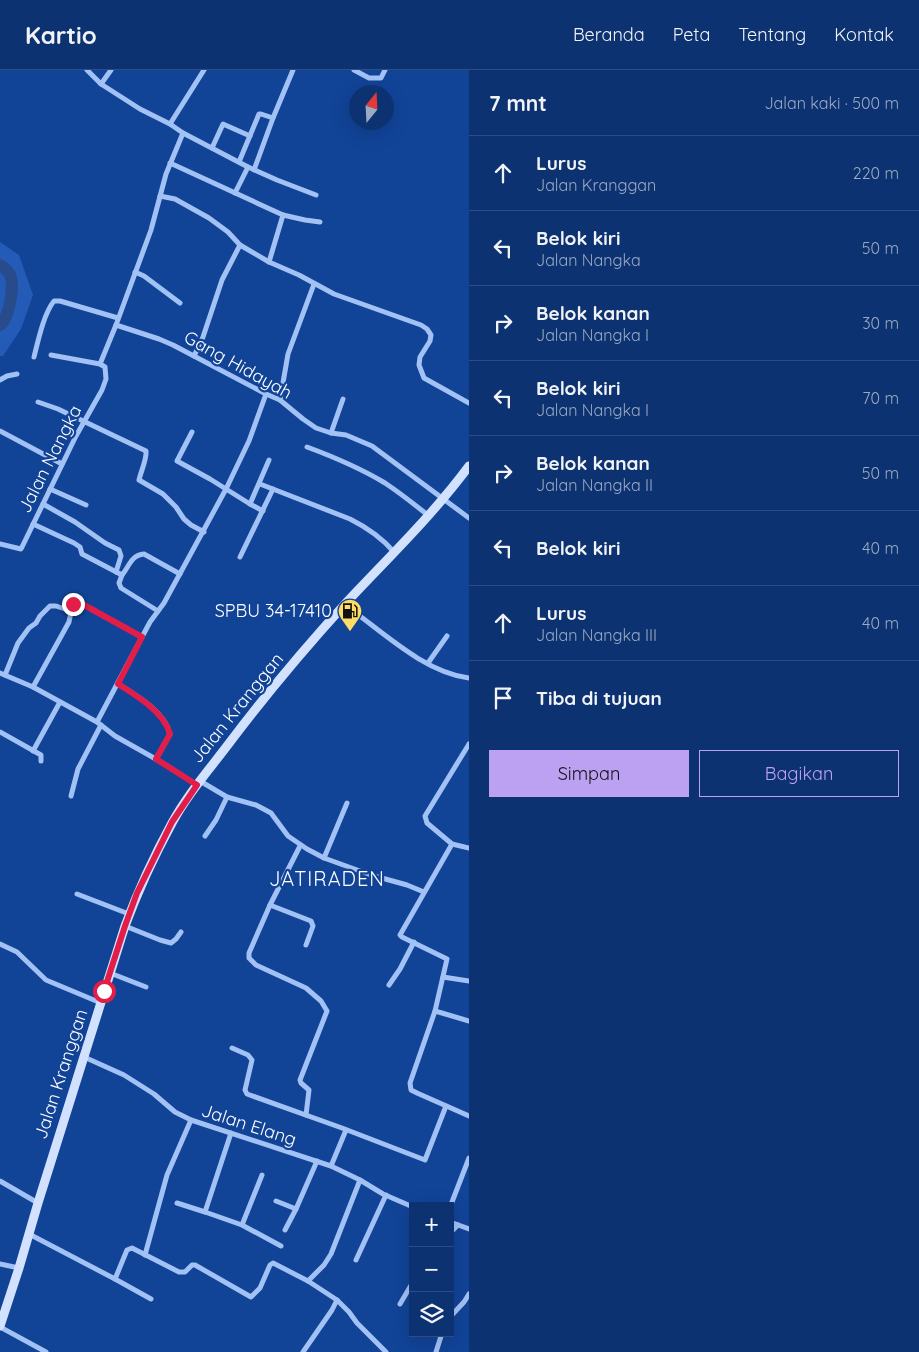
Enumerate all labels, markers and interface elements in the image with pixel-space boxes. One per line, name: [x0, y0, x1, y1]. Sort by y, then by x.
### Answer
text: Kartio: [25, 20, 97, 50]
text: Beranda: [573, 23, 645, 46]
text: Peta: [673, 23, 710, 46]
text: Tentang: [738, 23, 806, 46]
text: Kontak: [834, 23, 894, 46]
north arrow: [349, 85, 394, 130]
text: 7 mnt: [489, 90, 547, 116]
text: Jalan kaki · 500 m: [764, 93, 899, 113]
text: Lurus: [536, 151, 586, 175]
icon: ahead: [489, 159, 517, 187]
text: 220 m: [853, 163, 899, 183]
text: Jalan Kranggan: [536, 175, 656, 195]
text: Belok kiri: [536, 226, 621, 250]
icon: left: [489, 234, 517, 262]
text: 50 m: [862, 238, 899, 258]
text: Jalan Nangka: [536, 250, 641, 270]
text: Belok kanan: [536, 301, 650, 325]
icon: right: [489, 309, 517, 337]
text: 30 m: [862, 313, 899, 333]
street label: Gang Hidayah: [180, 325, 296, 404]
text: Jalan Nangka I: [536, 325, 649, 345]
text: Belok kiri: [536, 376, 621, 400]
icon: left: [489, 384, 517, 412]
text: 70 m: [862, 388, 899, 408]
text: Jalan Nangka I: [536, 400, 649, 420]
street label: Jalan Nangka: [13, 401, 87, 516]
text: Belok kanan: [536, 451, 650, 475]
icon: right: [489, 459, 517, 487]
text: 50 m: [862, 463, 899, 483]
text: Jalan Nangka II: [536, 475, 653, 495]
icon: left: [489, 534, 517, 562]
text: Belok kiri: [536, 536, 621, 560]
text: 40 m: [862, 538, 899, 558]
route end: [62, 593, 85, 616]
fuel station icon: SPBU 34-17410: [337, 598, 363, 632]
place label: SPBU 34-17410: [215, 599, 332, 622]
text: Lurus: [536, 601, 586, 625]
icon: ahead: [489, 609, 517, 637]
text: 40 m: [862, 613, 899, 633]
text: Jalan Nangka III: [536, 625, 657, 645]
street label: Jalan Kranggan: [185, 648, 288, 767]
icon: arrive: [489, 684, 517, 712]
text: Tiba di tujuan: [536, 686, 662, 710]
button: Simpan: [489, 750, 689, 797]
button: Bagikan: [699, 750, 899, 797]
district label: JATIRADEN: [269, 866, 385, 891]
route start: [93, 980, 116, 1003]
street label: Jalan Kranggan: [29, 1006, 92, 1142]
street label: Jalan Elang: [199, 1098, 300, 1151]
map controls: [409, 1202, 454, 1337]
button: +: [409, 1202, 454, 1247]
button: −: [409, 1247, 454, 1292]
button: layers: [409, 1292, 454, 1337]

